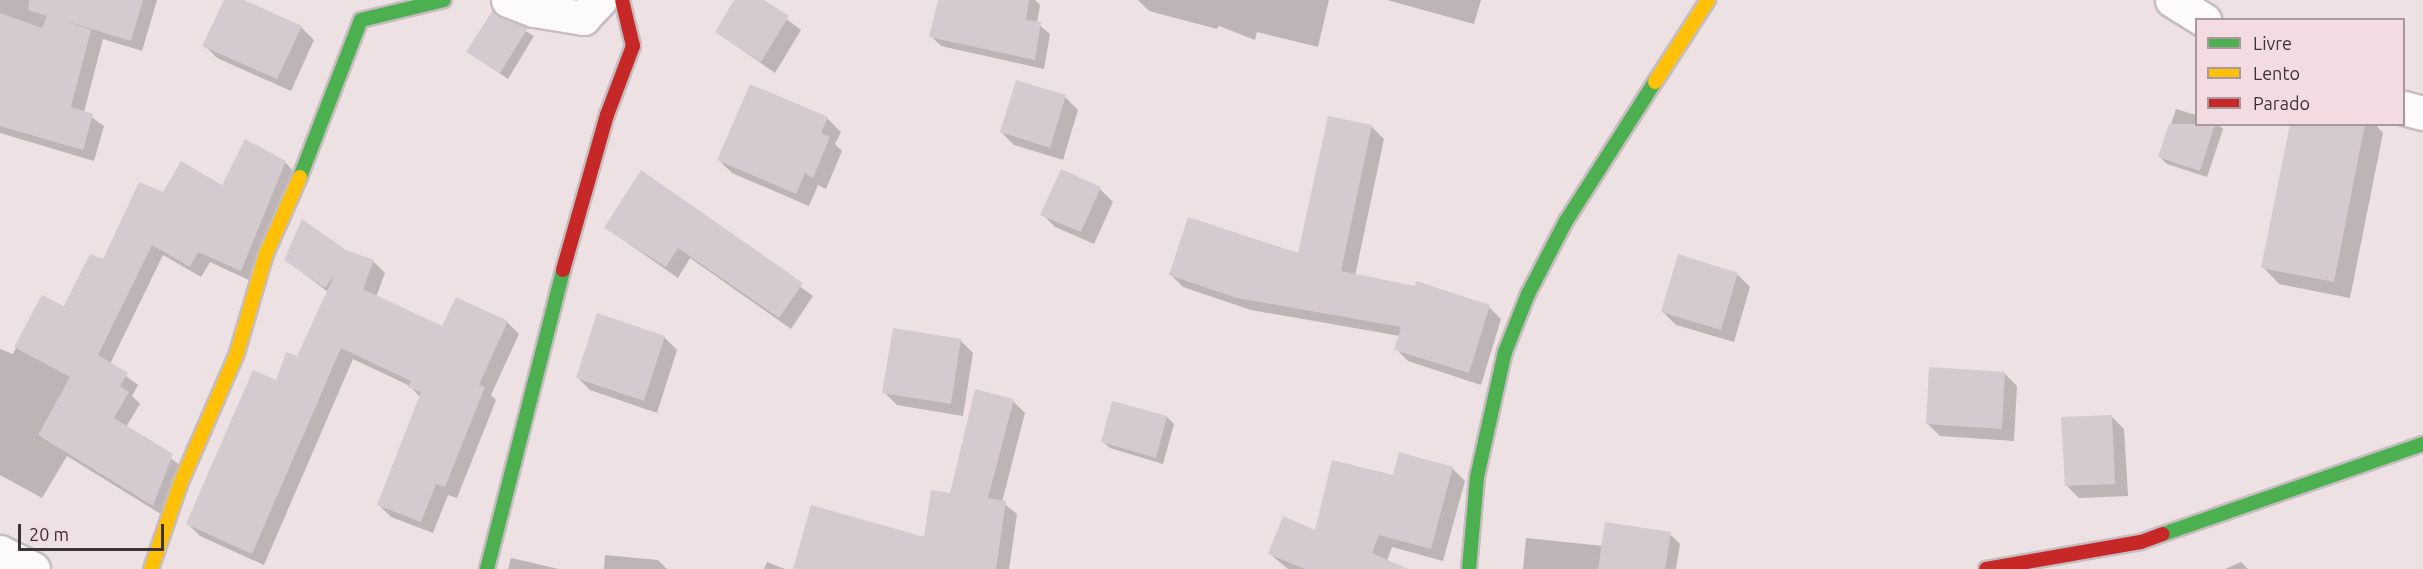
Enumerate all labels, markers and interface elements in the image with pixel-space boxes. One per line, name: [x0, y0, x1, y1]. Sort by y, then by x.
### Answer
legend: [2195, 18, 2405, 126]
text: Livre: [2253, 33, 2292, 53]
text: Lento: [2253, 63, 2300, 83]
text: Parado: [2253, 93, 2310, 113]
scale bar: [21, 512, 166, 550]
text: 20 m: [29, 524, 69, 544]

